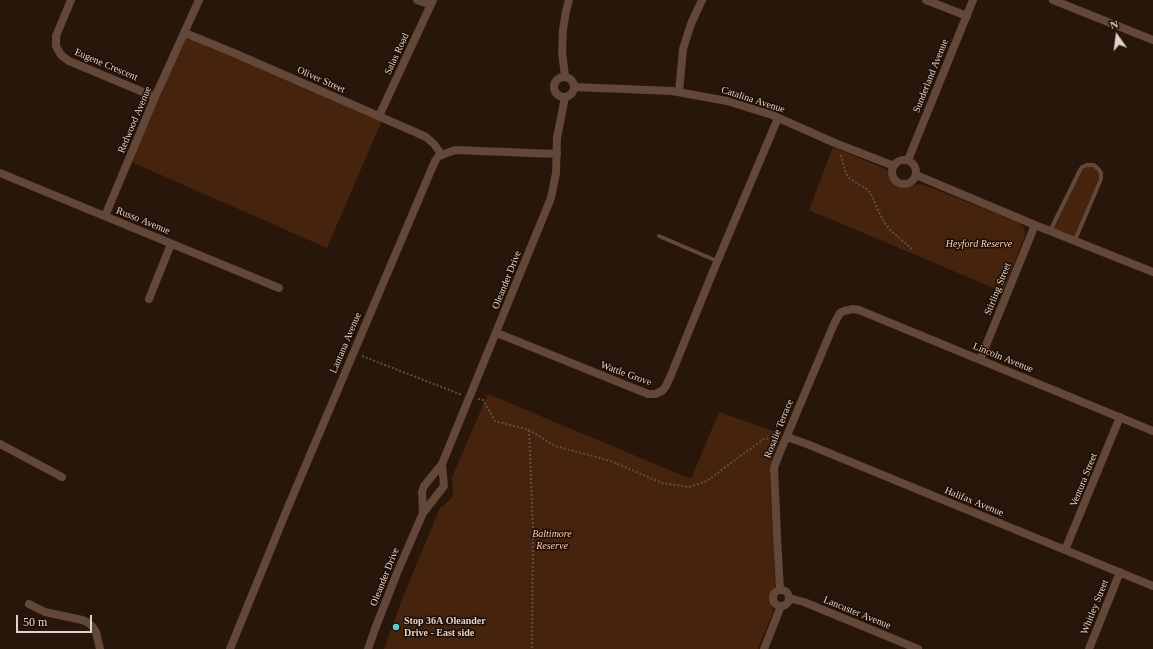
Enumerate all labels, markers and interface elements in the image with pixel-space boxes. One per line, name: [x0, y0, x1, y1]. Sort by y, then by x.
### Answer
north arrow: [1097, 16, 1137, 56]
text: N: [1109, 18, 1119, 31]
street label: Salas Road: [382, 31, 412, 77]
street label: Sunderland Avenue: [911, 37, 951, 115]
street label: Eugene Crescent: [73, 46, 139, 84]
street label: Oliver Street: [295, 64, 347, 96]
street label: Catalina Avenue: [720, 84, 786, 116]
street label: Redwood Avenue: [116, 85, 154, 155]
street label: Russo Avenue: [114, 205, 172, 237]
park label: Heyford Reserve: [946, 238, 1012, 250]
street label: Oleander Drive: [490, 249, 524, 311]
street label: Stirling Street: [982, 261, 1014, 317]
street label: Lantana Avenue: [328, 311, 364, 375]
street label: Lincoln Avenue: [971, 340, 1035, 376]
street label: Wattle Grove: [599, 359, 653, 389]
street label: Rosalie Terrace: [762, 398, 796, 460]
street label: Ventura Street: [1068, 451, 1100, 509]
street label: Halifax Avenue: [943, 485, 1005, 519]
park label: Baltimore Reserve: [532, 528, 572, 552]
street label: Oleander Drive: [368, 546, 402, 608]
street label: Whitley Street: [1079, 578, 1111, 636]
street label: Lancaster Avenue: [822, 594, 892, 632]
scale bar: [18, 607, 94, 633]
text: 50 m: [23, 615, 47, 629]
place label: Stop 36A Oleander Drive - East side: [404, 615, 486, 638]
marker: Stop 36A Oleander Drive - East side: [391, 622, 401, 632]

